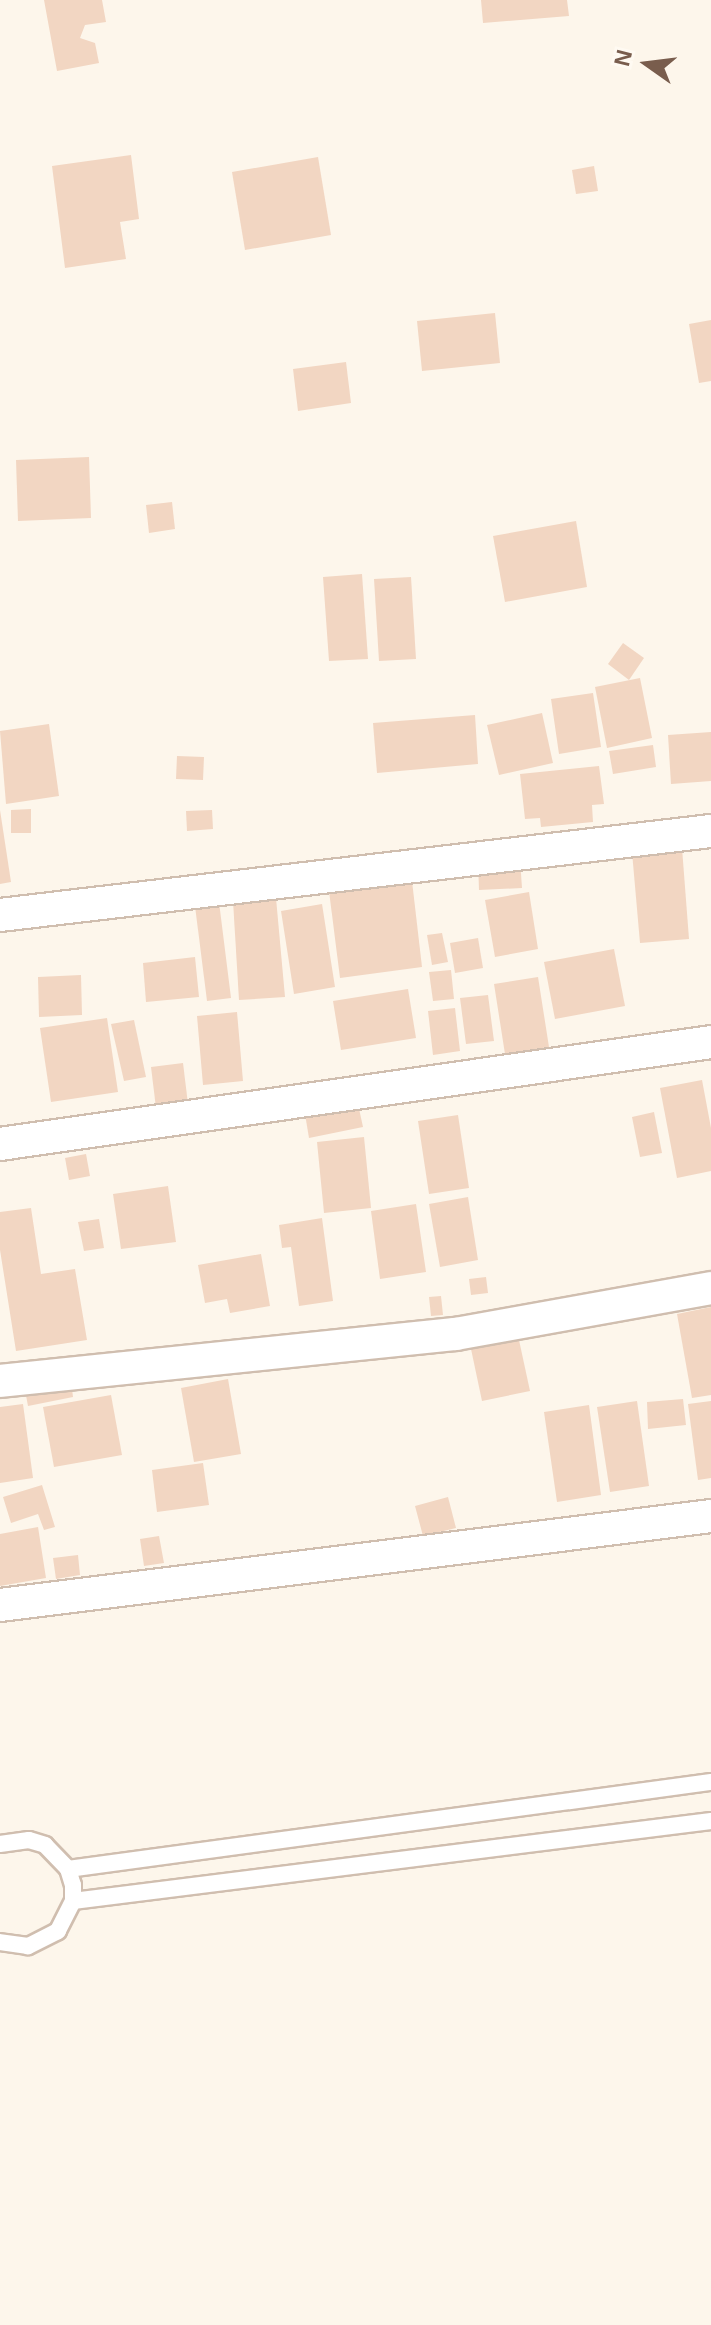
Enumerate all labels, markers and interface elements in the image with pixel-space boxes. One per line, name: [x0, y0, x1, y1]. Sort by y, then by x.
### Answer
north arrow: [607, 24, 687, 104]
text: N: [609, 47, 637, 69]

